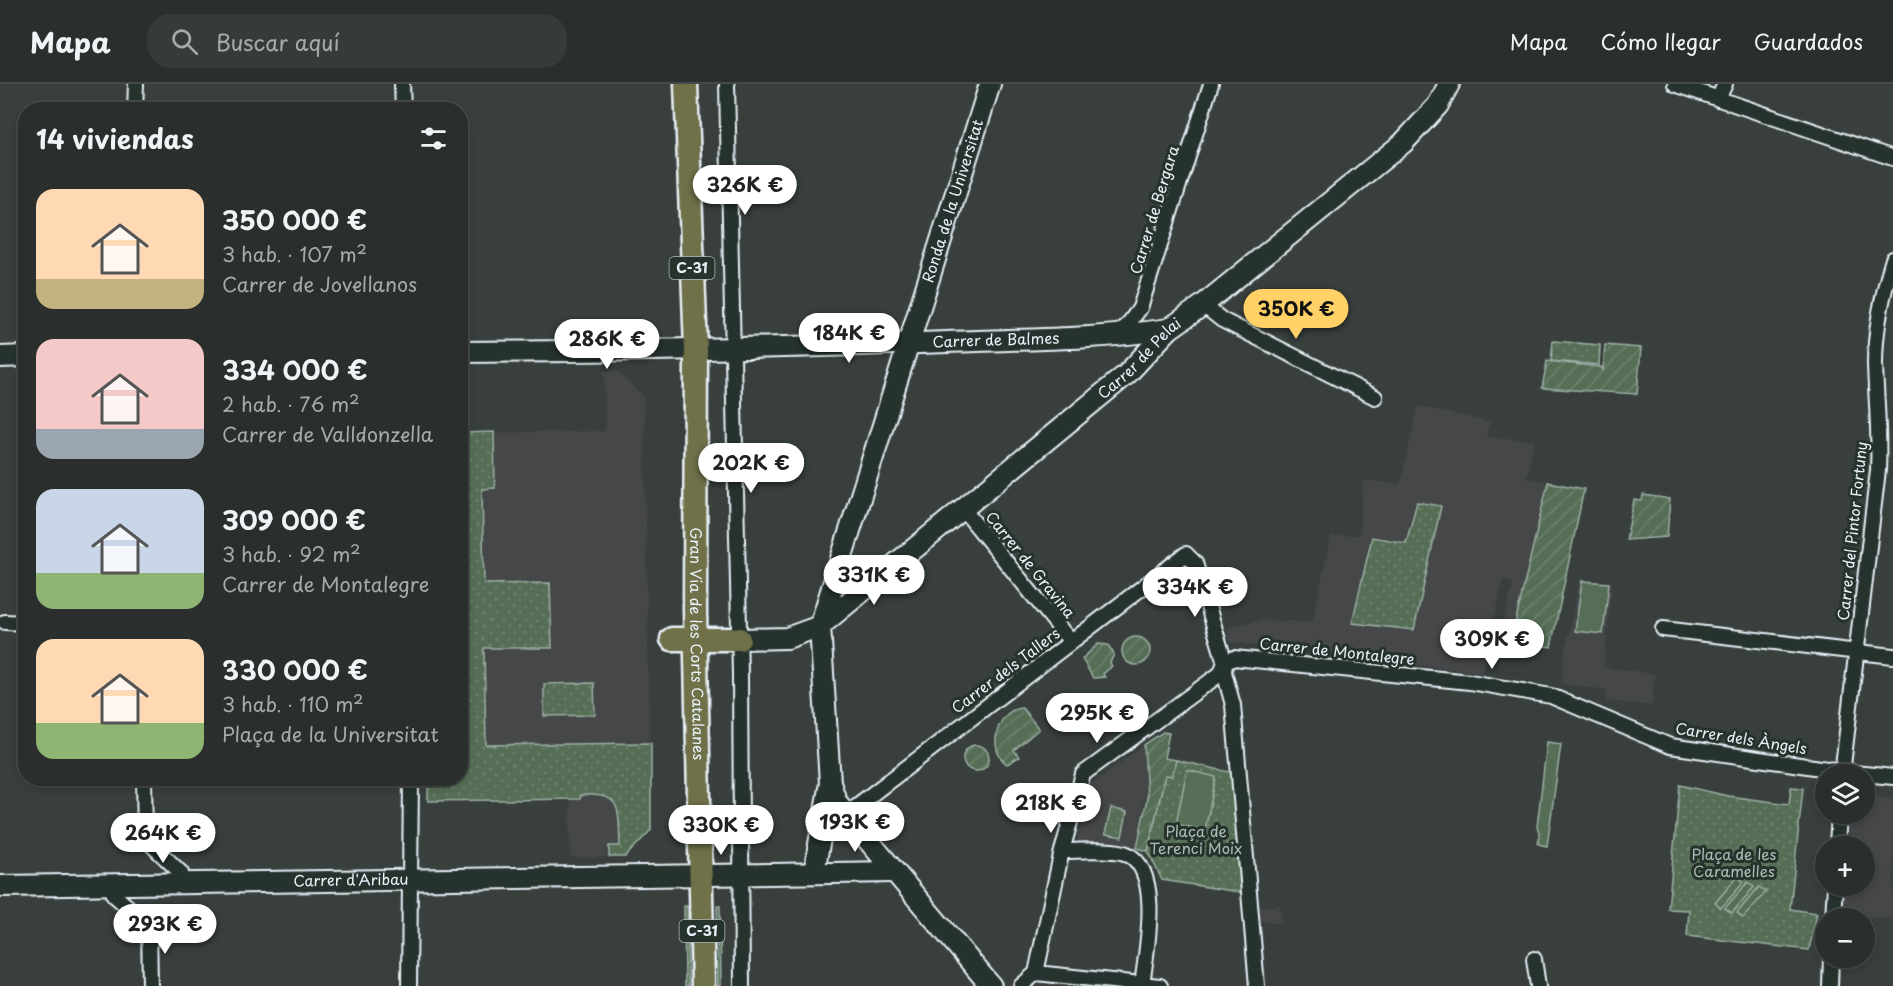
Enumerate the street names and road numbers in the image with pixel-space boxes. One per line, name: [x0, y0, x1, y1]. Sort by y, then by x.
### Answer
street label: Ronda de la Universitat: [915, 116, 988, 285]
street label: Carrer de Bergara: [1123, 142, 1184, 277]
road number: C-31: [670, 257, 714, 279]
street label: Carrer de Pelai: [1092, 311, 1185, 404]
street label: Carrer de Balmes: [932, 325, 1060, 353]
street label: Carrer del Pintor Fortuny: [1831, 440, 1872, 621]
street label: Carrer de Gravina: [981, 506, 1082, 623]
street label: Gran Via de les Corts Catalanes: [685, 527, 711, 761]
street label: Carrer dels Tallers: [946, 621, 1064, 718]
street label: Carrer de Montalegre: [1259, 631, 1416, 670]
street label: Carrer dels Àngels: [1674, 716, 1809, 759]
street label: Carrer d'Aribau: [293, 867, 409, 891]
road number: C-31: [680, 920, 724, 942]

